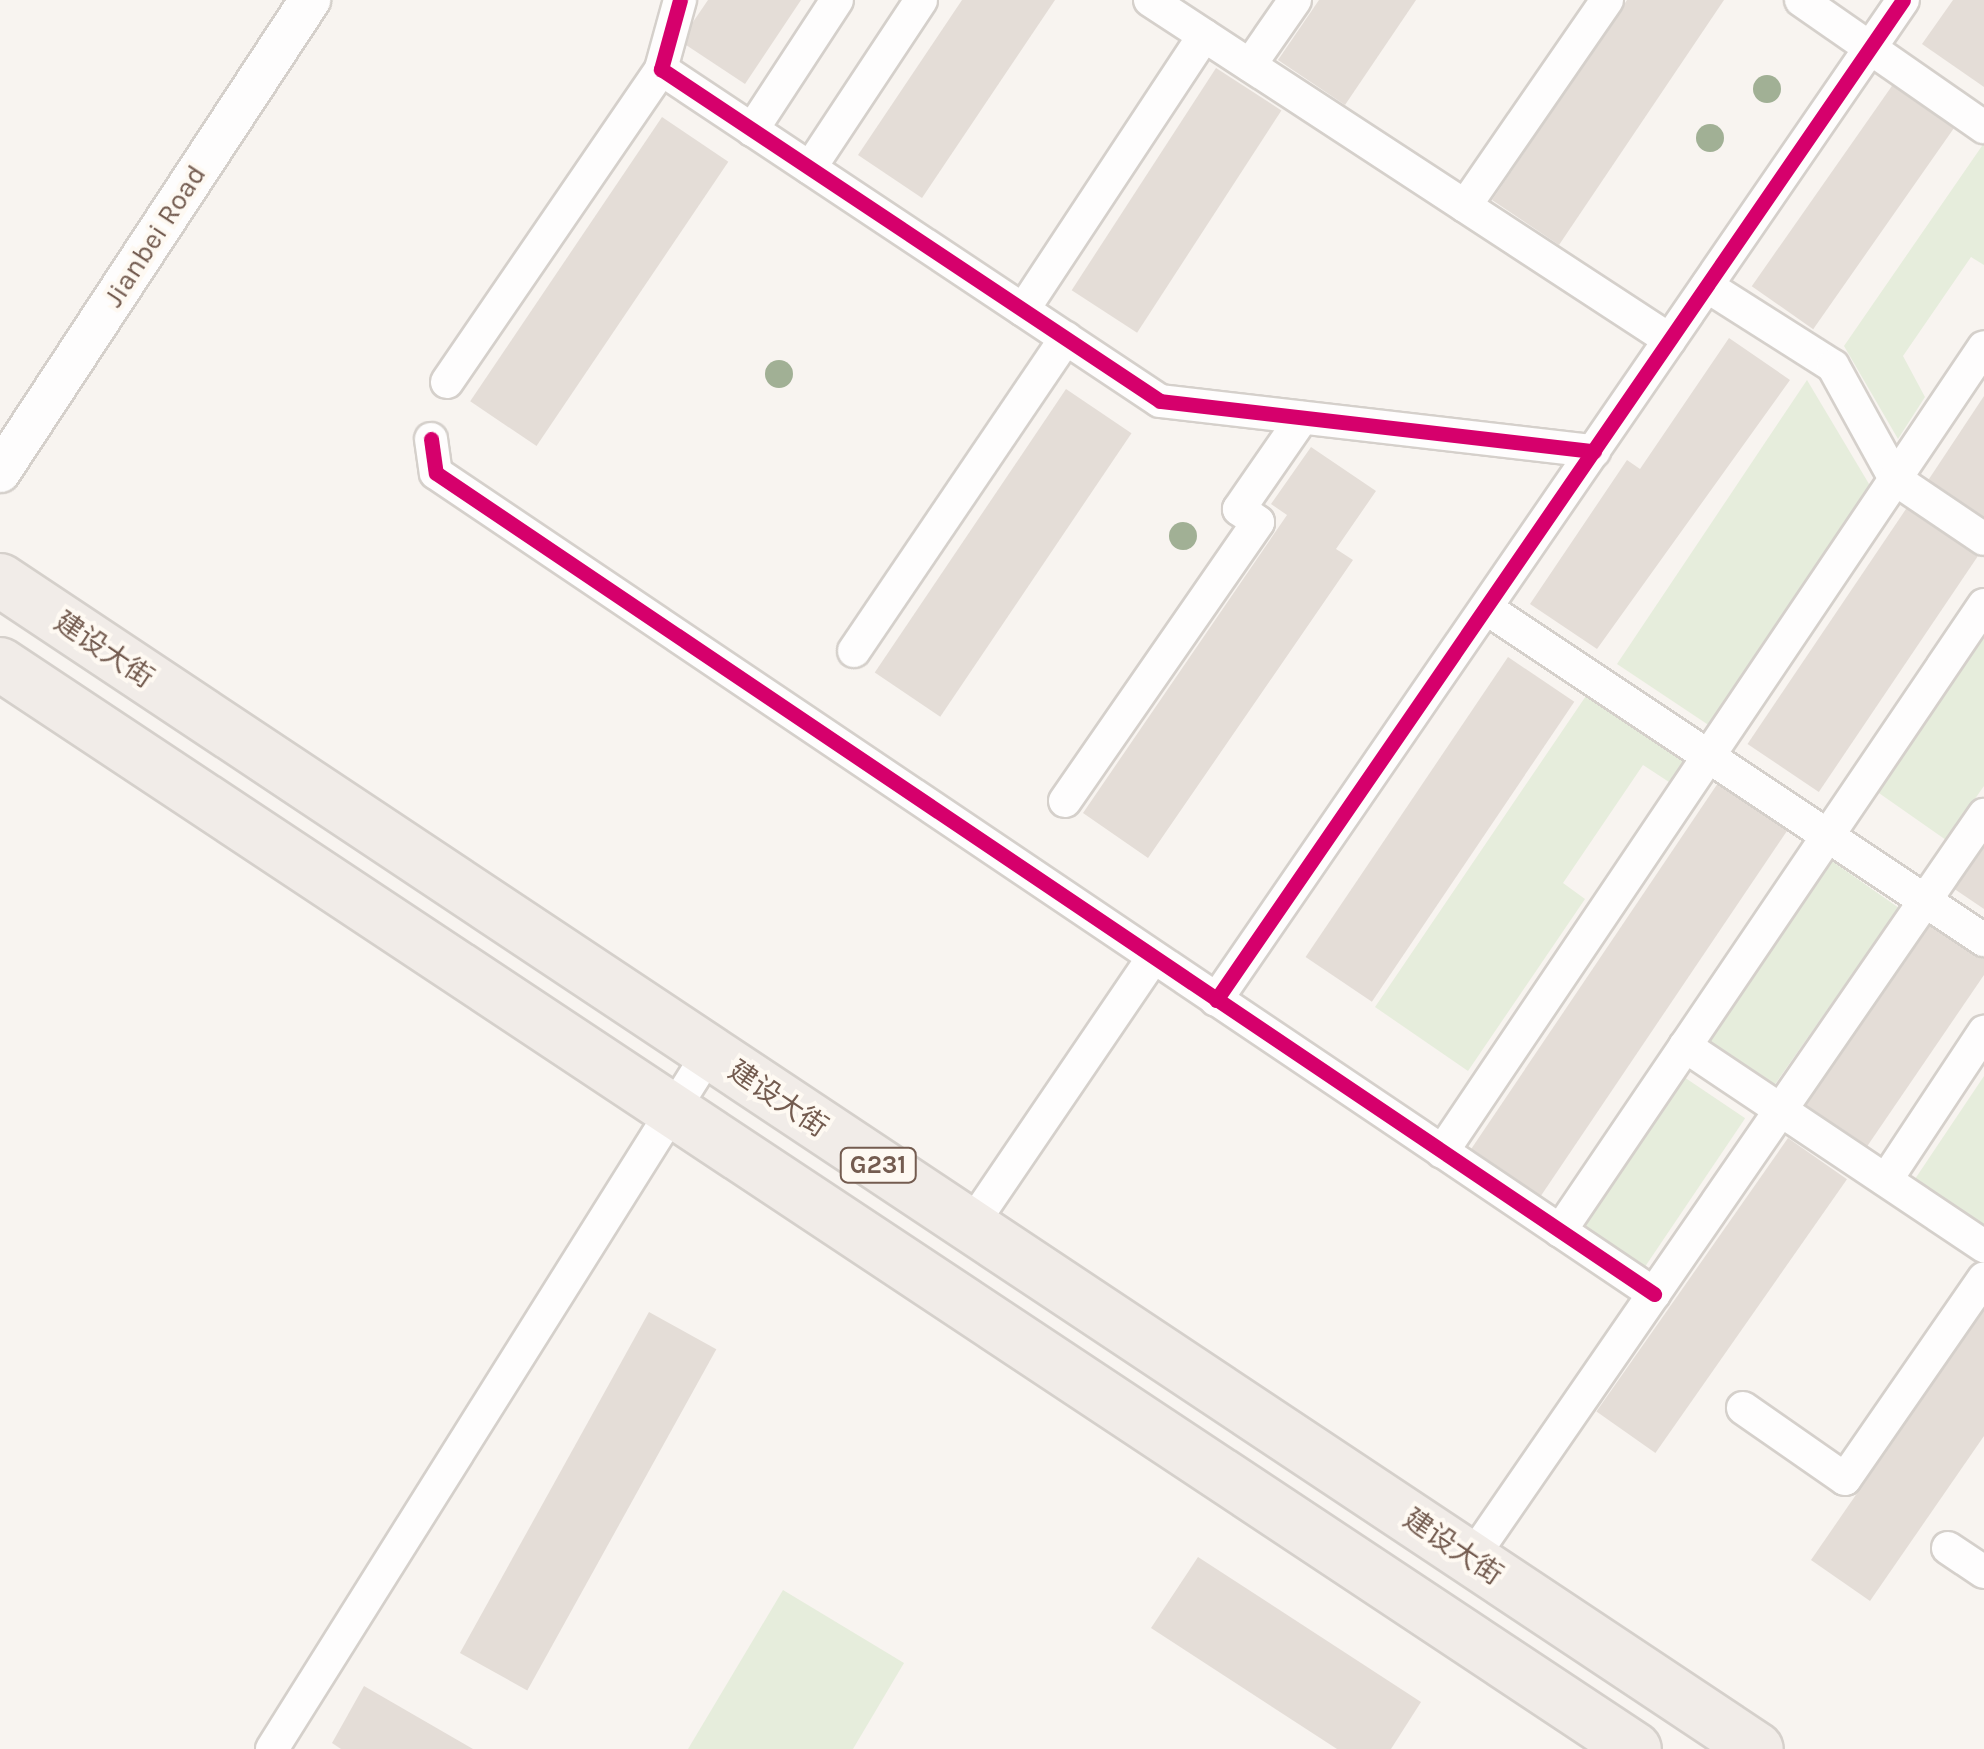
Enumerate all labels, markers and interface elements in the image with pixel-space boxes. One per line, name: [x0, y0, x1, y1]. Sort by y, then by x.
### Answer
street label: Jianbei Road: [97, 159, 213, 313]
street label: 建设大街: [48, 605, 160, 695]
street label: 建设大街: [722, 1054, 834, 1144]
road number: G231: [838, 1145, 918, 1185]
street label: 建设大街: [1397, 1502, 1509, 1592]

